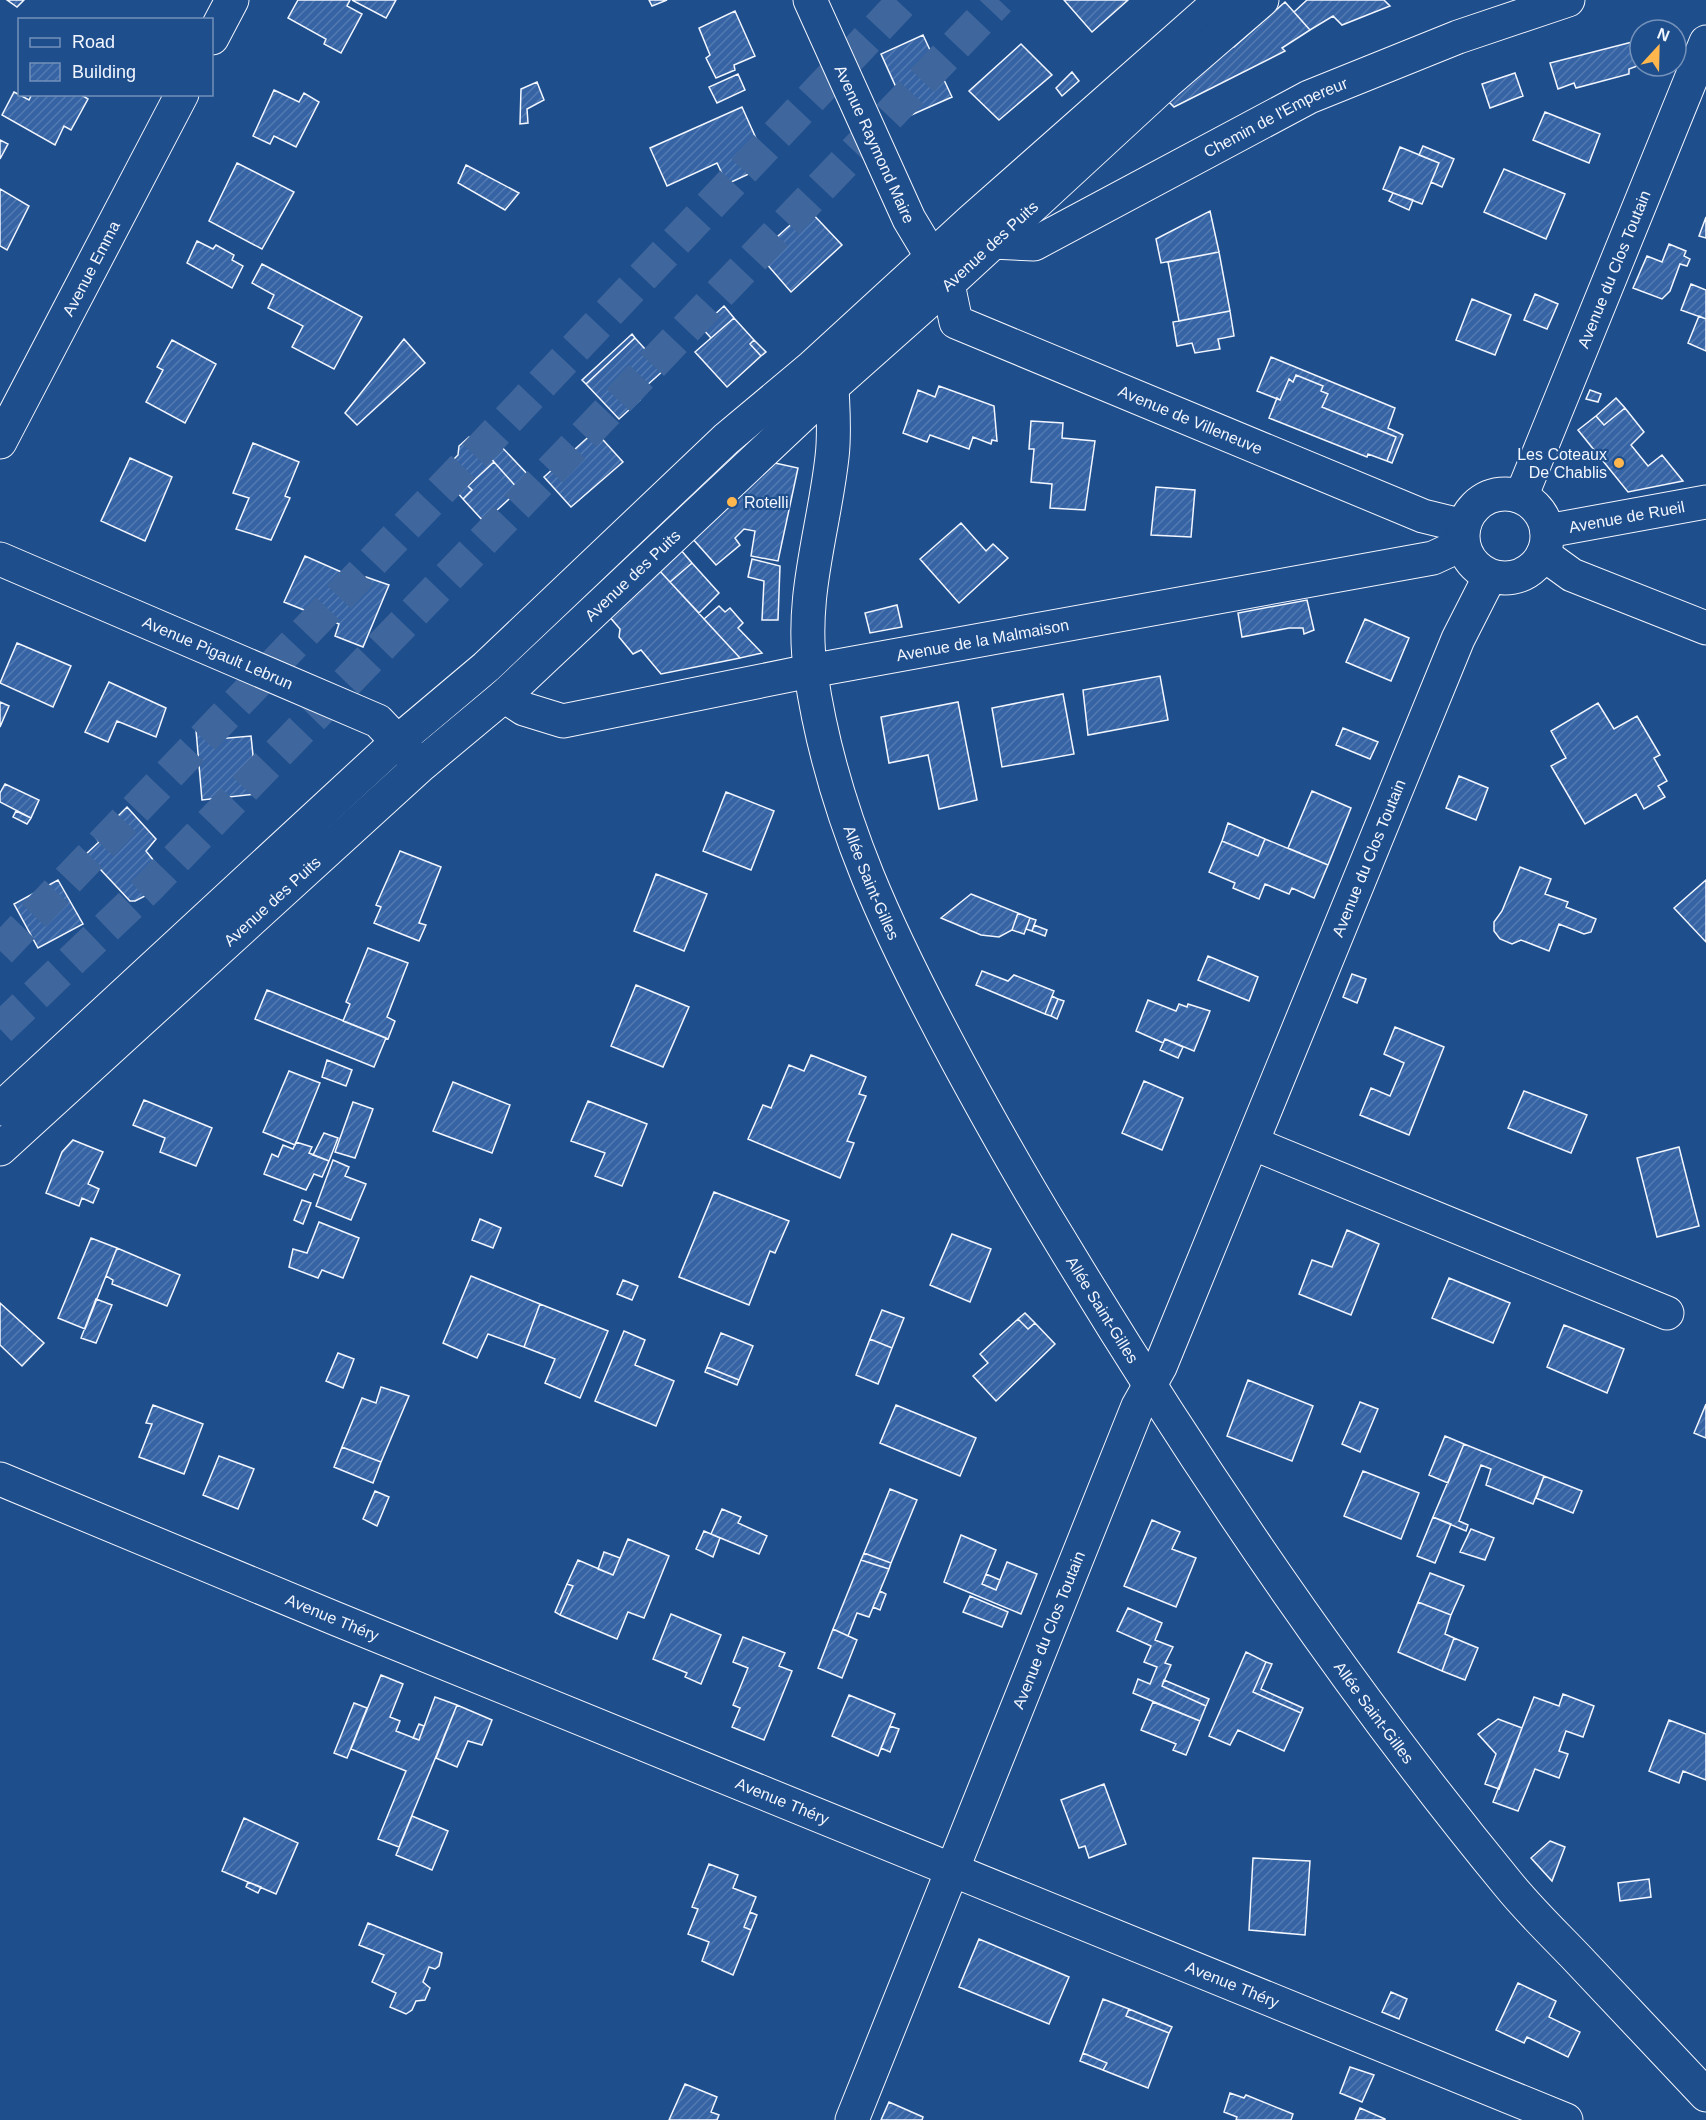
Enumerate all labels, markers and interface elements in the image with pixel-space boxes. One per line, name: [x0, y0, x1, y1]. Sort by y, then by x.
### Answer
legend: [18, 18, 213, 96]
north arrow: [1628, 18, 1688, 78]
text: N: [1655, 25, 1672, 45]
text: Road: [72, 32, 115, 52]
text: Building: [72, 62, 136, 82]
street label: Avenue Raymond Maire: [832, 63, 918, 226]
street label: Chemin de l'Empereur: [1201, 74, 1351, 161]
street label: Avenue du Clos Toutain: [1575, 188, 1654, 351]
street label: Avenue des Puits: [938, 198, 1041, 294]
street label: Avenue Emma: [59, 218, 123, 319]
street label: Avenue de Villeneuve: [1116, 382, 1265, 457]
place label: Les Coteaux De Chablis: [1517, 446, 1607, 481]
marker: Les Coteaux De Chablis: [1612, 456, 1626, 470]
place label: Rotelli: [744, 494, 788, 511]
marker: Rotelli: [725, 495, 739, 509]
street label: Avenue de Rueil: [1568, 498, 1686, 536]
street label: Avenue des Puits: [582, 527, 684, 624]
street label: Avenue Pigault Lebrun: [140, 613, 295, 692]
street label: Avenue de la Malmaison: [895, 616, 1070, 664]
street label: Avenue du Clos Toutain: [1329, 777, 1409, 939]
street label: Allée Saint-Gilles: [840, 823, 902, 943]
street label: Avenue des Puits: [221, 853, 324, 950]
street label: Allée Saint-Gilles: [1063, 1254, 1142, 1366]
street label: Avenue du Clos Toutain: [1010, 1549, 1088, 1711]
street label: Avenue Théry: [283, 1591, 381, 1644]
street label: Allée Saint-Gilles: [1331, 1659, 1417, 1767]
street label: Avenue Théry: [733, 1775, 831, 1828]
street label: Avenue Théry: [1183, 1958, 1281, 2011]

